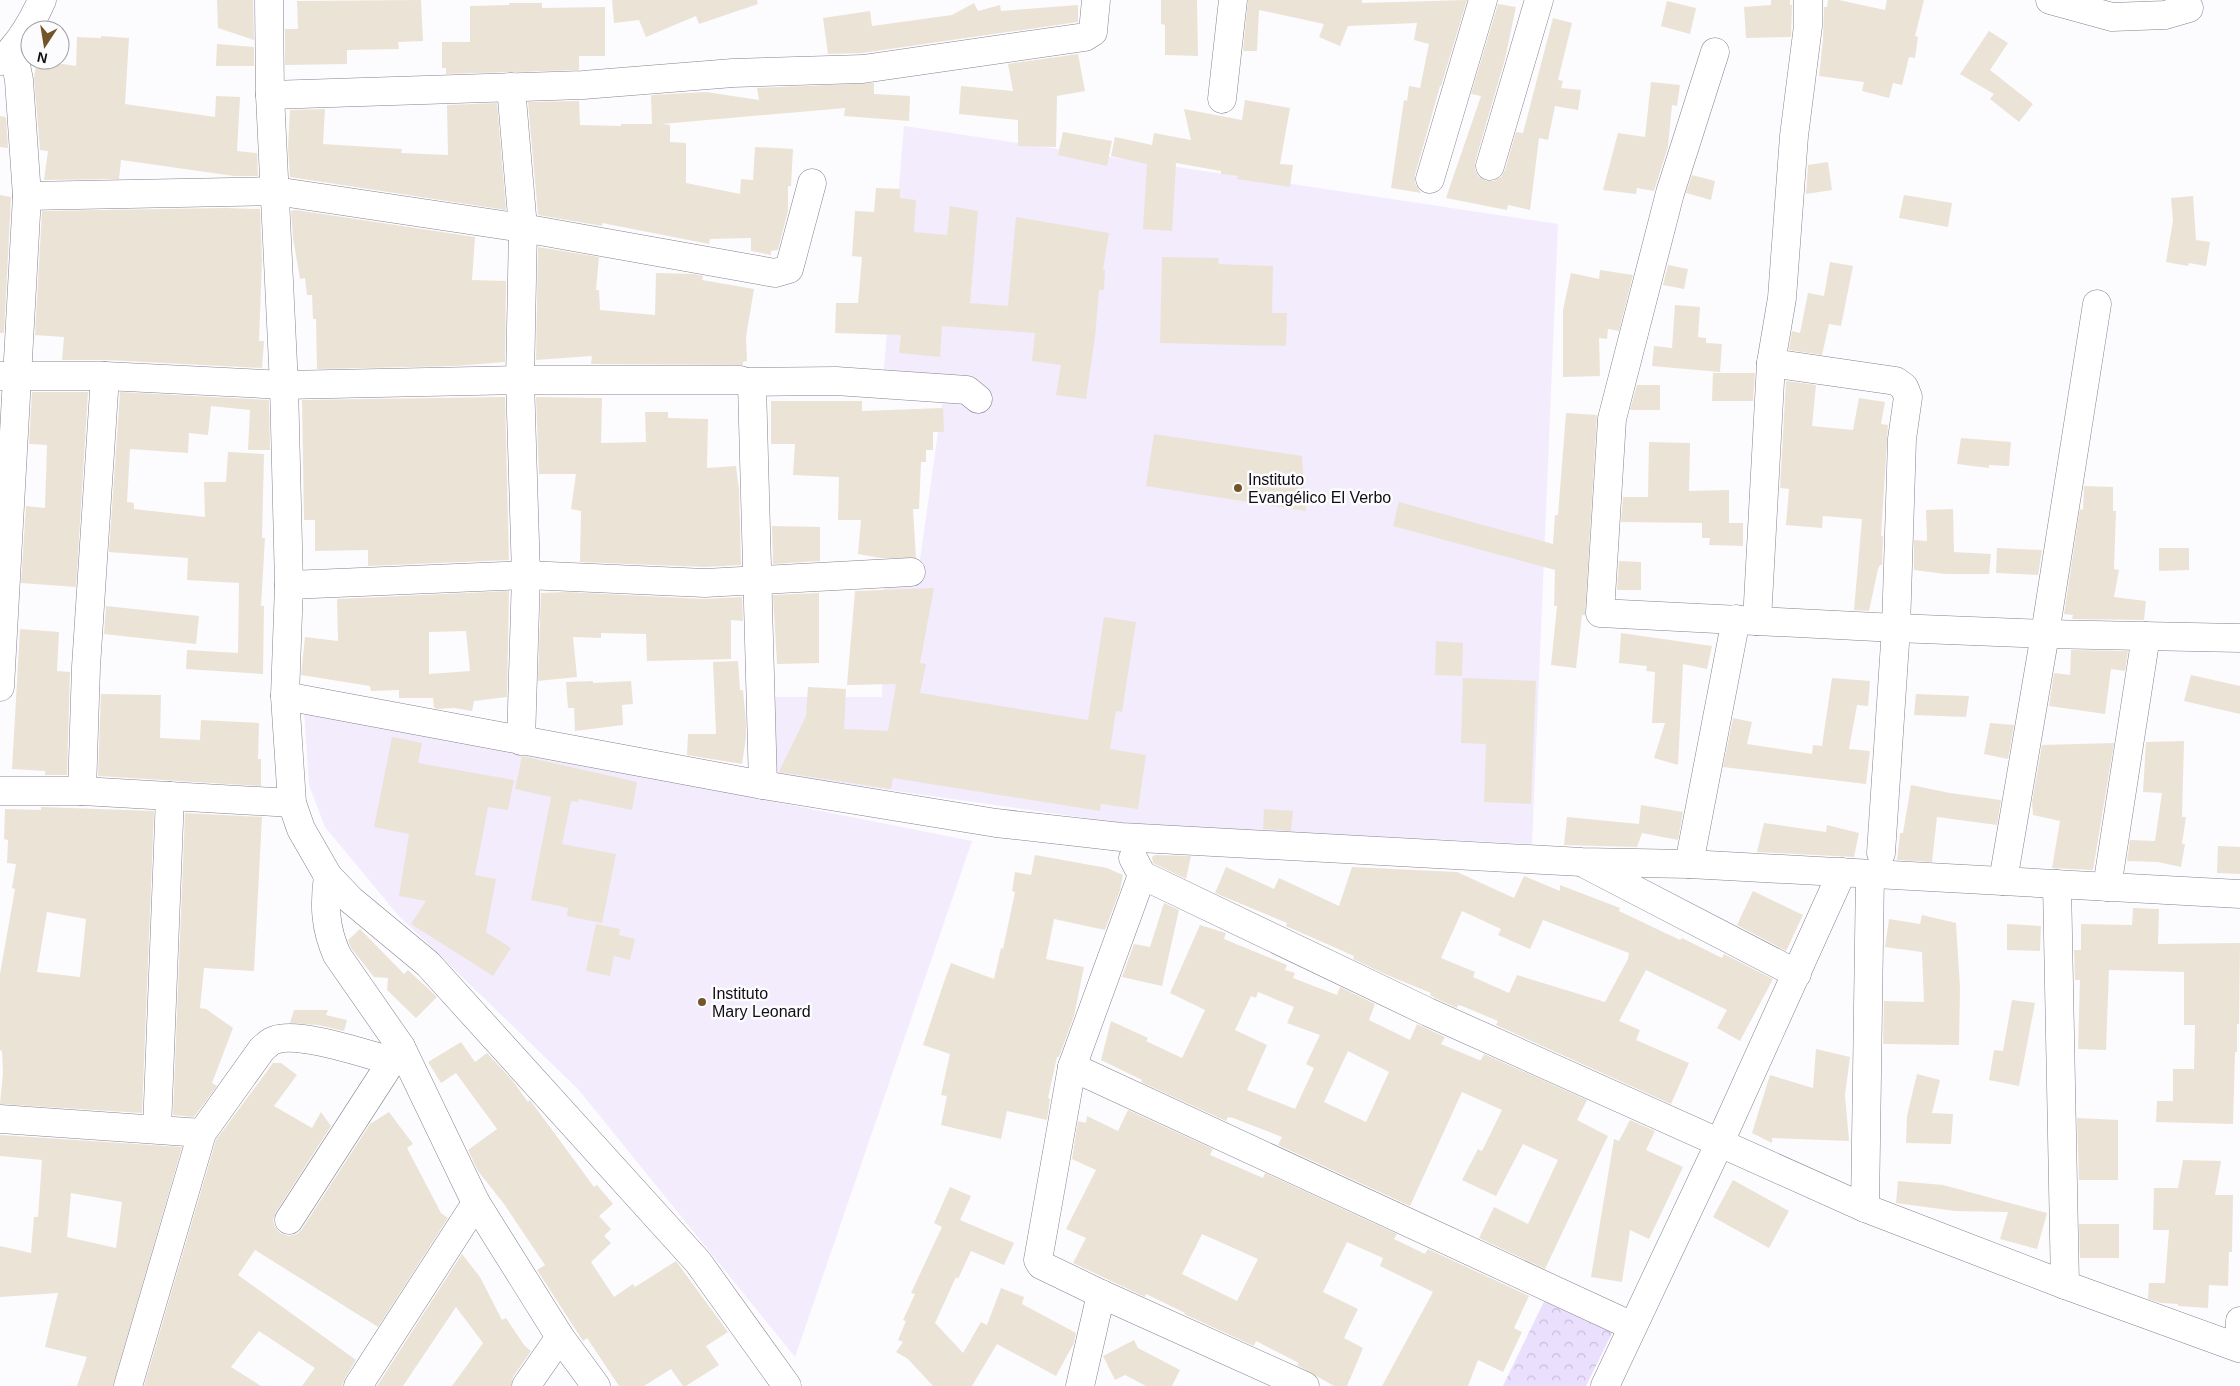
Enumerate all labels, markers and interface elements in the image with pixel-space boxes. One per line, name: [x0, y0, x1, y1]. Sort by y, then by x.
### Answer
north arrow: [20, 20, 70, 70]
text: N: [36, 49, 49, 67]
place label: Instituto Evangélico El Verbo: [1248, 471, 1391, 506]
marker: Instituto Evangélico El Verbo: [1232, 482, 1244, 494]
place label: Instituto Mary Leonard: [712, 985, 811, 1020]
marker: Instituto Mary Leonard: [696, 996, 708, 1008]

